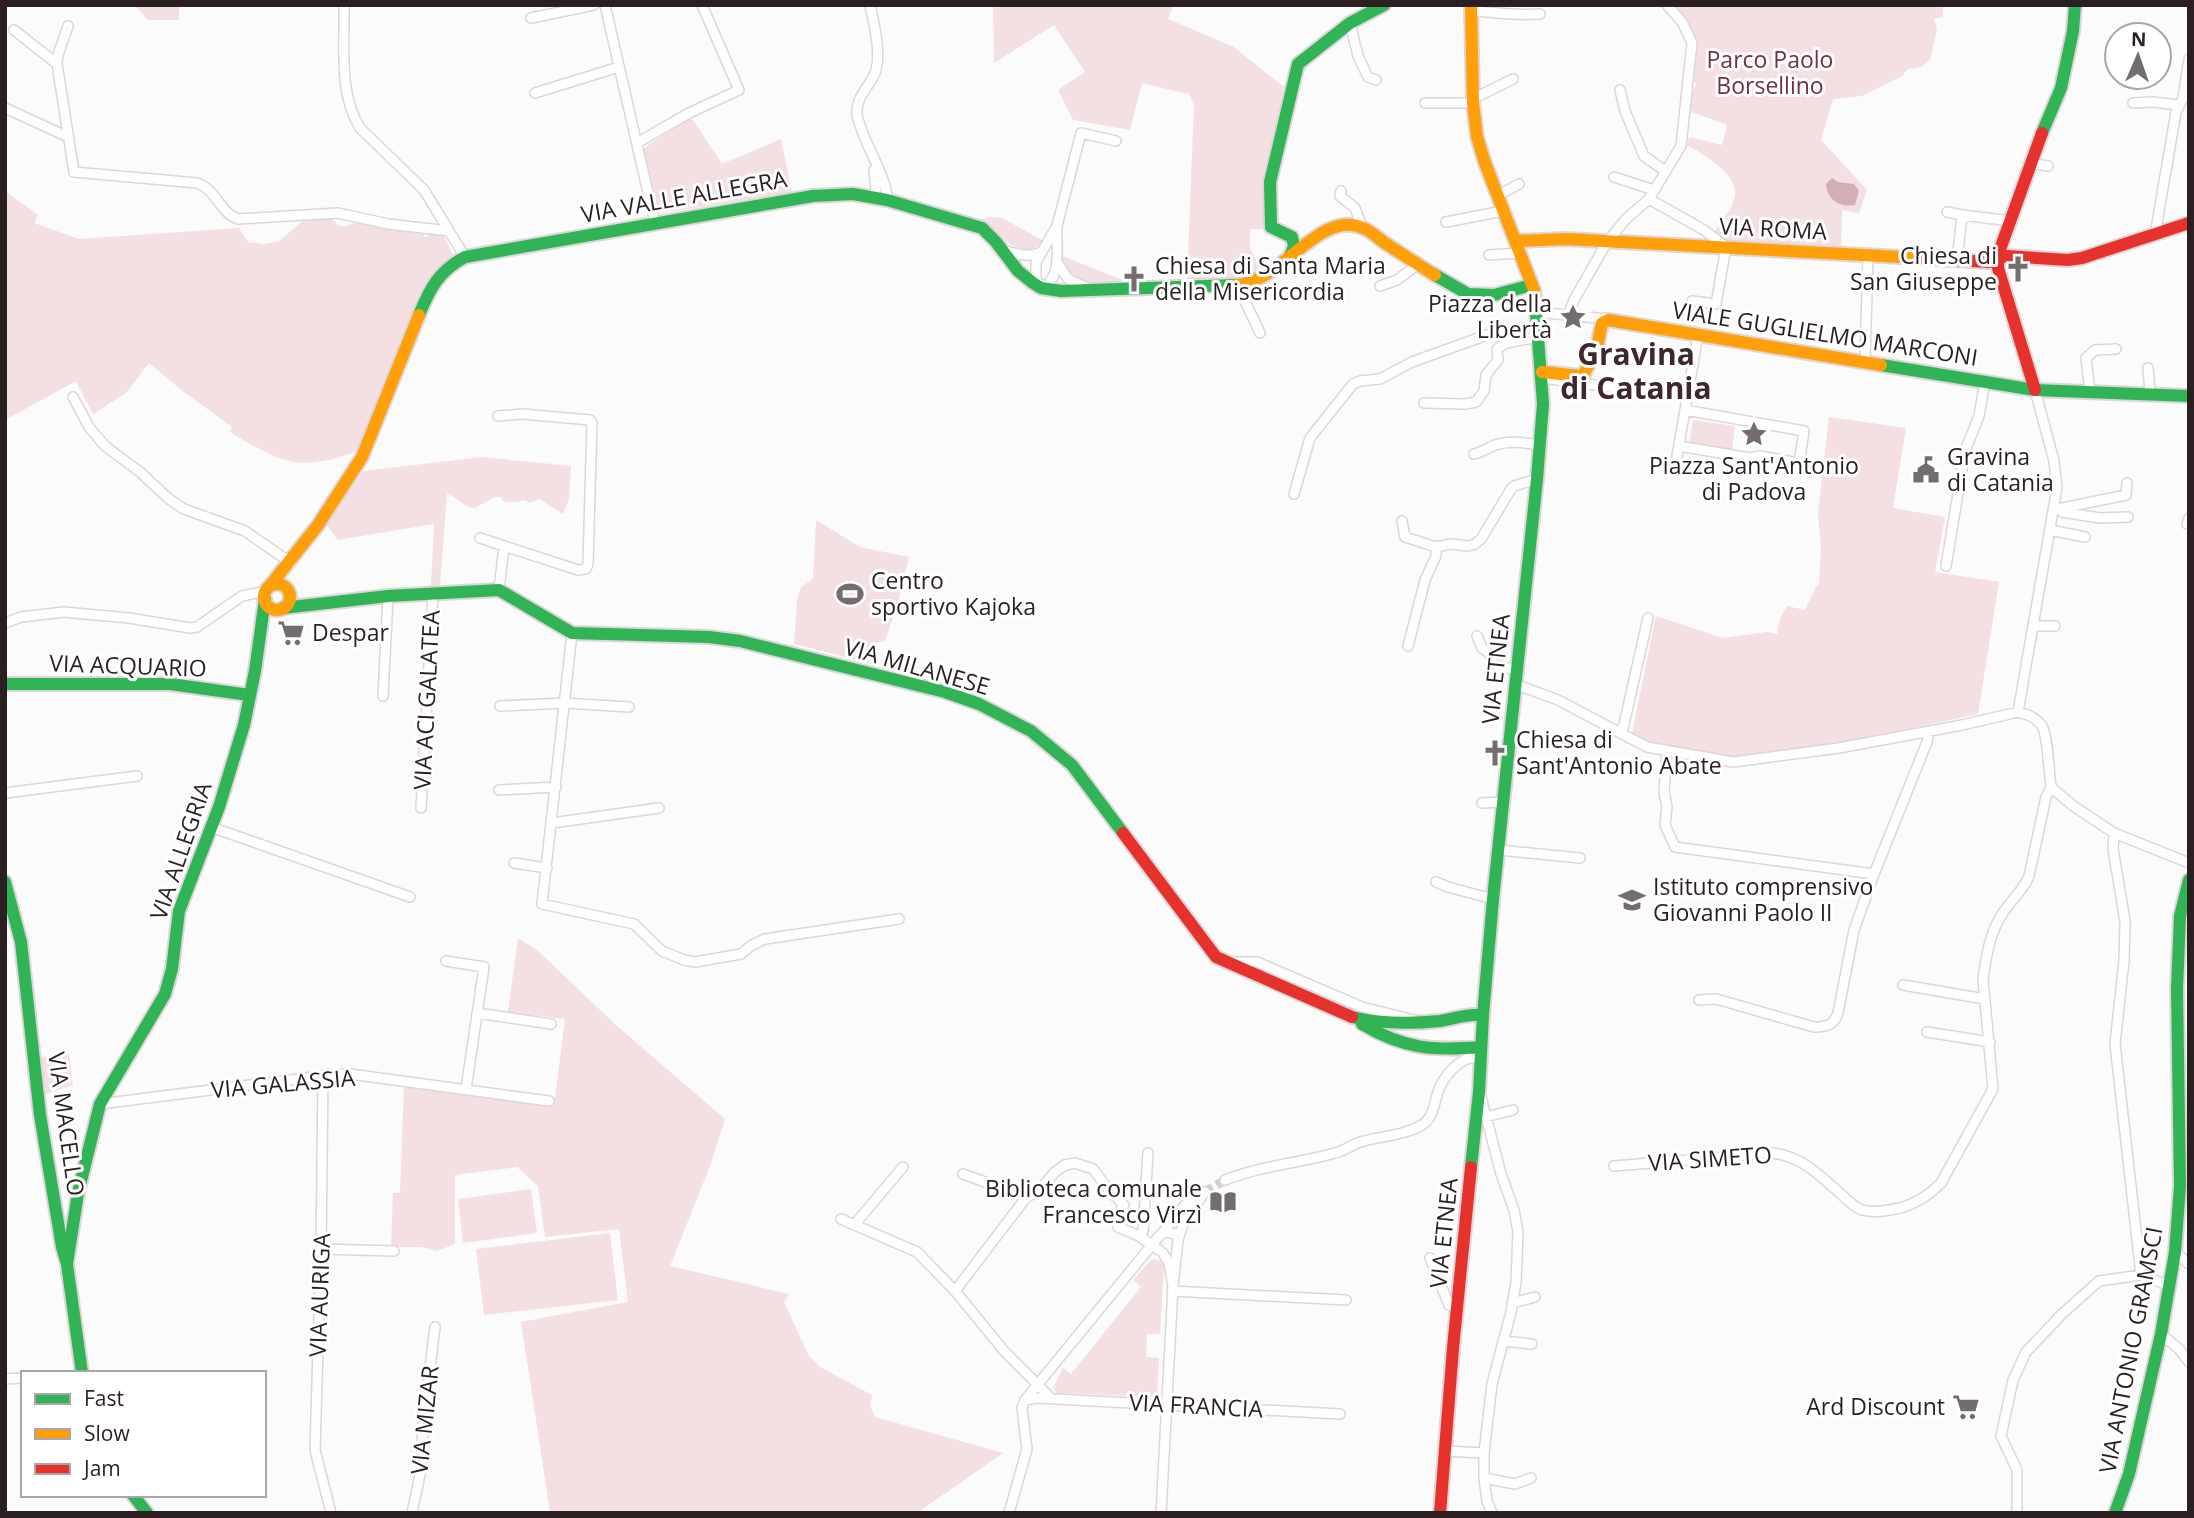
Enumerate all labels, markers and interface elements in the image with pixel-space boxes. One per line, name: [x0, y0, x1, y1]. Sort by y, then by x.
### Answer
north arrow: [2103, 21, 2173, 91]
text: N: [2130, 26, 2147, 52]
park label: Parco Paolo Borsellino: [1707, 43, 1833, 101]
street label: VIA VALLE ALLEGRA: [578, 162, 790, 230]
street label: VIA ROMA: [1718, 209, 1828, 247]
place label: Chiesa di San Giuseppe: [1850, 239, 1997, 297]
place label: Chiesa di Santa Maria della Misericordia: [1155, 249, 1386, 307]
church icon: Chiesa di San Giuseppe: [2003, 254, 2033, 284]
church icon: Chiesa di Santa Maria della Misericordia: [1119, 264, 1149, 294]
place label: Piazza della Libertà: [1428, 287, 1552, 345]
street label: VIALE GUGLIELMO MARCONI: [1670, 293, 1980, 373]
place icon: Piazza della Libertà: [1558, 302, 1588, 332]
district label: Gravina di Catania: [1560, 333, 1712, 408]
place icon: Piazza Sant'Antonio di Padova: [1739, 419, 1769, 449]
place label: Gravina di Catania: [1947, 440, 2054, 498]
place label: Piazza Sant'Antonio di Padova: [1649, 449, 1859, 507]
public building icon: Gravina di Catania: [1911, 455, 1941, 485]
place label: Centro sportivo Kajoka: [871, 564, 1036, 622]
sports icon: Centro sportivo Kajoka: [835, 579, 865, 609]
street label: VIA ACI GALATEA: [405, 609, 447, 791]
street label: VIA ETNEA: [1473, 612, 1517, 726]
place label: Despar: [312, 616, 389, 648]
supermarket icon: Despar: [276, 618, 306, 648]
street label: VIA MILANESE: [841, 630, 994, 702]
street label: VIA ACQUARIO: [49, 646, 207, 684]
place label: Chiesa di Sant'Antonio Abate: [1516, 723, 1722, 781]
church icon: Chiesa di Sant'Antonio Abate: [1480, 738, 1510, 768]
street label: VIA ALLEGRIA: [142, 777, 219, 924]
place label: Istituto comprensivo Giovanni Paolo II: [1653, 870, 1873, 928]
school or university icon: Istituto comprensivo Giovanni Paolo II: [1617, 885, 1647, 915]
street label: VIA MACELLO: [41, 1050, 93, 1198]
street label: VIA GALASSIA: [209, 1061, 357, 1105]
street label: VIA SIMETO: [1647, 1138, 1773, 1178]
place label: Biblioteca comunale Francesco Virzì: [985, 1172, 1202, 1230]
street label: VIA ETNEA: [1421, 1176, 1465, 1290]
library icon: Biblioteca comunale Francesco Virzì: [1208, 1187, 1238, 1217]
street label: VIA ANTONIO GRAMSCI: [2090, 1224, 2170, 1476]
street label: VIA AURIGA: [301, 1232, 337, 1357]
street label: VIA MIZAR: [402, 1364, 446, 1476]
legend: [21, 1371, 266, 1497]
text: Fast: [84, 1384, 124, 1412]
street label: VIA FRANCIA: [1128, 1386, 1264, 1425]
place label: Ard Discount: [1806, 1390, 1945, 1422]
supermarket icon: Ard Discount: [1951, 1392, 1981, 1422]
text: Slow: [84, 1419, 130, 1447]
text: Jam: [82, 1454, 121, 1482]

